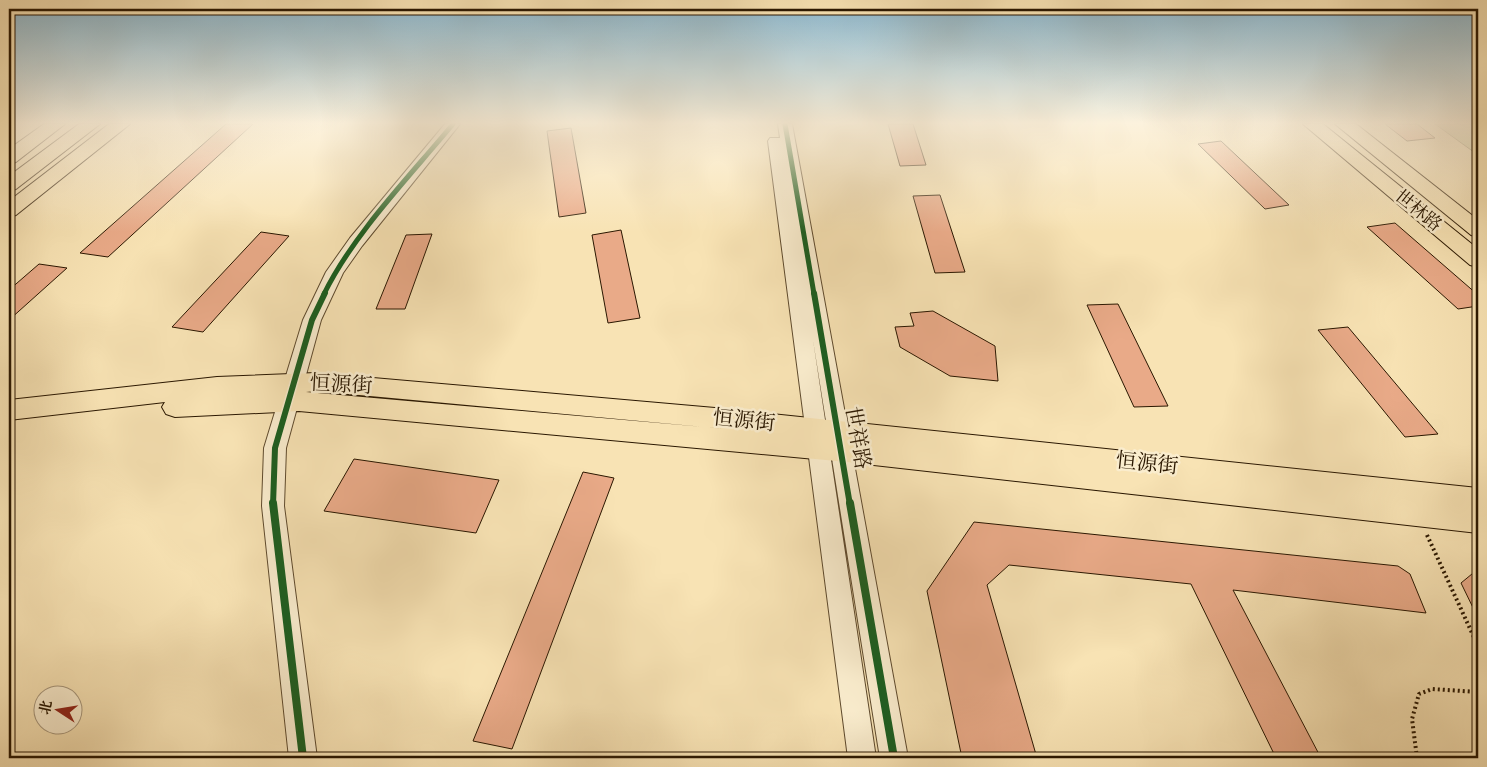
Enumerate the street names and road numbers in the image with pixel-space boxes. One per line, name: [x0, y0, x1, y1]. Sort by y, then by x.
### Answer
street label: 世林路: [1390, 185, 1446, 237]
street label: 恒源街: [309, 370, 373, 400]
street label: 恒源街: [711, 405, 777, 437]
street label: 世祥路: [839, 405, 875, 471]
street label: 恒源街: [1114, 448, 1180, 480]

